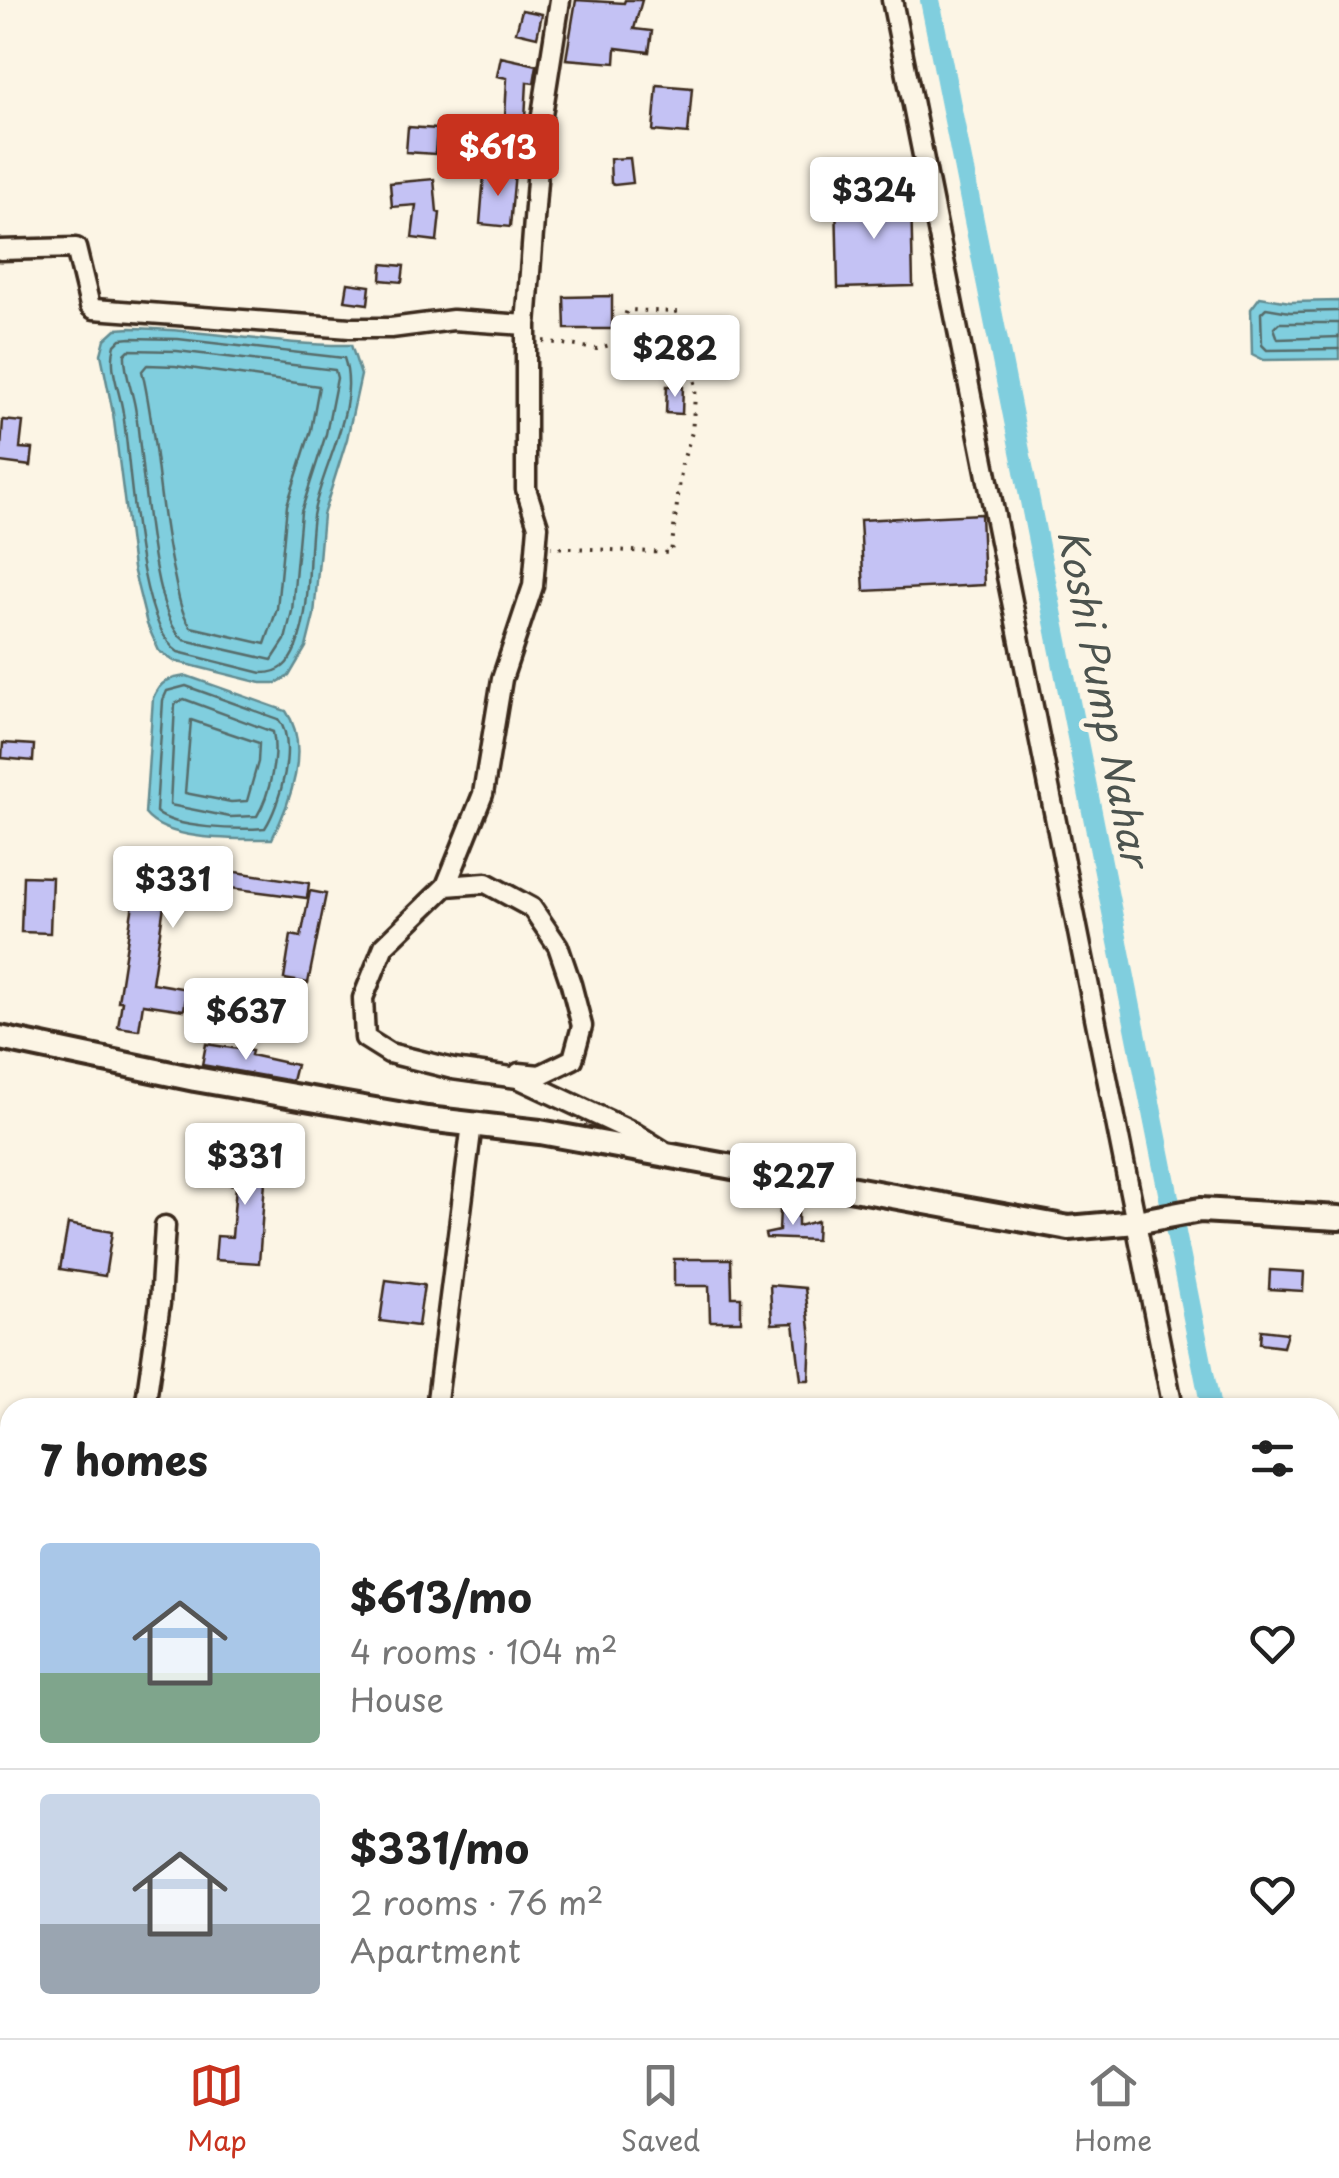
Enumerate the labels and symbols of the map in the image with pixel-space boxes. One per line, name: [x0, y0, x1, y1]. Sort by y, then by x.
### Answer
pin: $613: [439, 114, 557, 199]
pin: $324: [815, 157, 933, 242]
pin: $282: [616, 315, 734, 400]
water label: Koshi Pump Nahar: [1044, 524, 1167, 875]
pin: $331: [114, 846, 232, 931]
pin: $637: [187, 978, 305, 1063]
pin: $331: [186, 1123, 304, 1208]
pin: $227: [734, 1143, 852, 1228]

